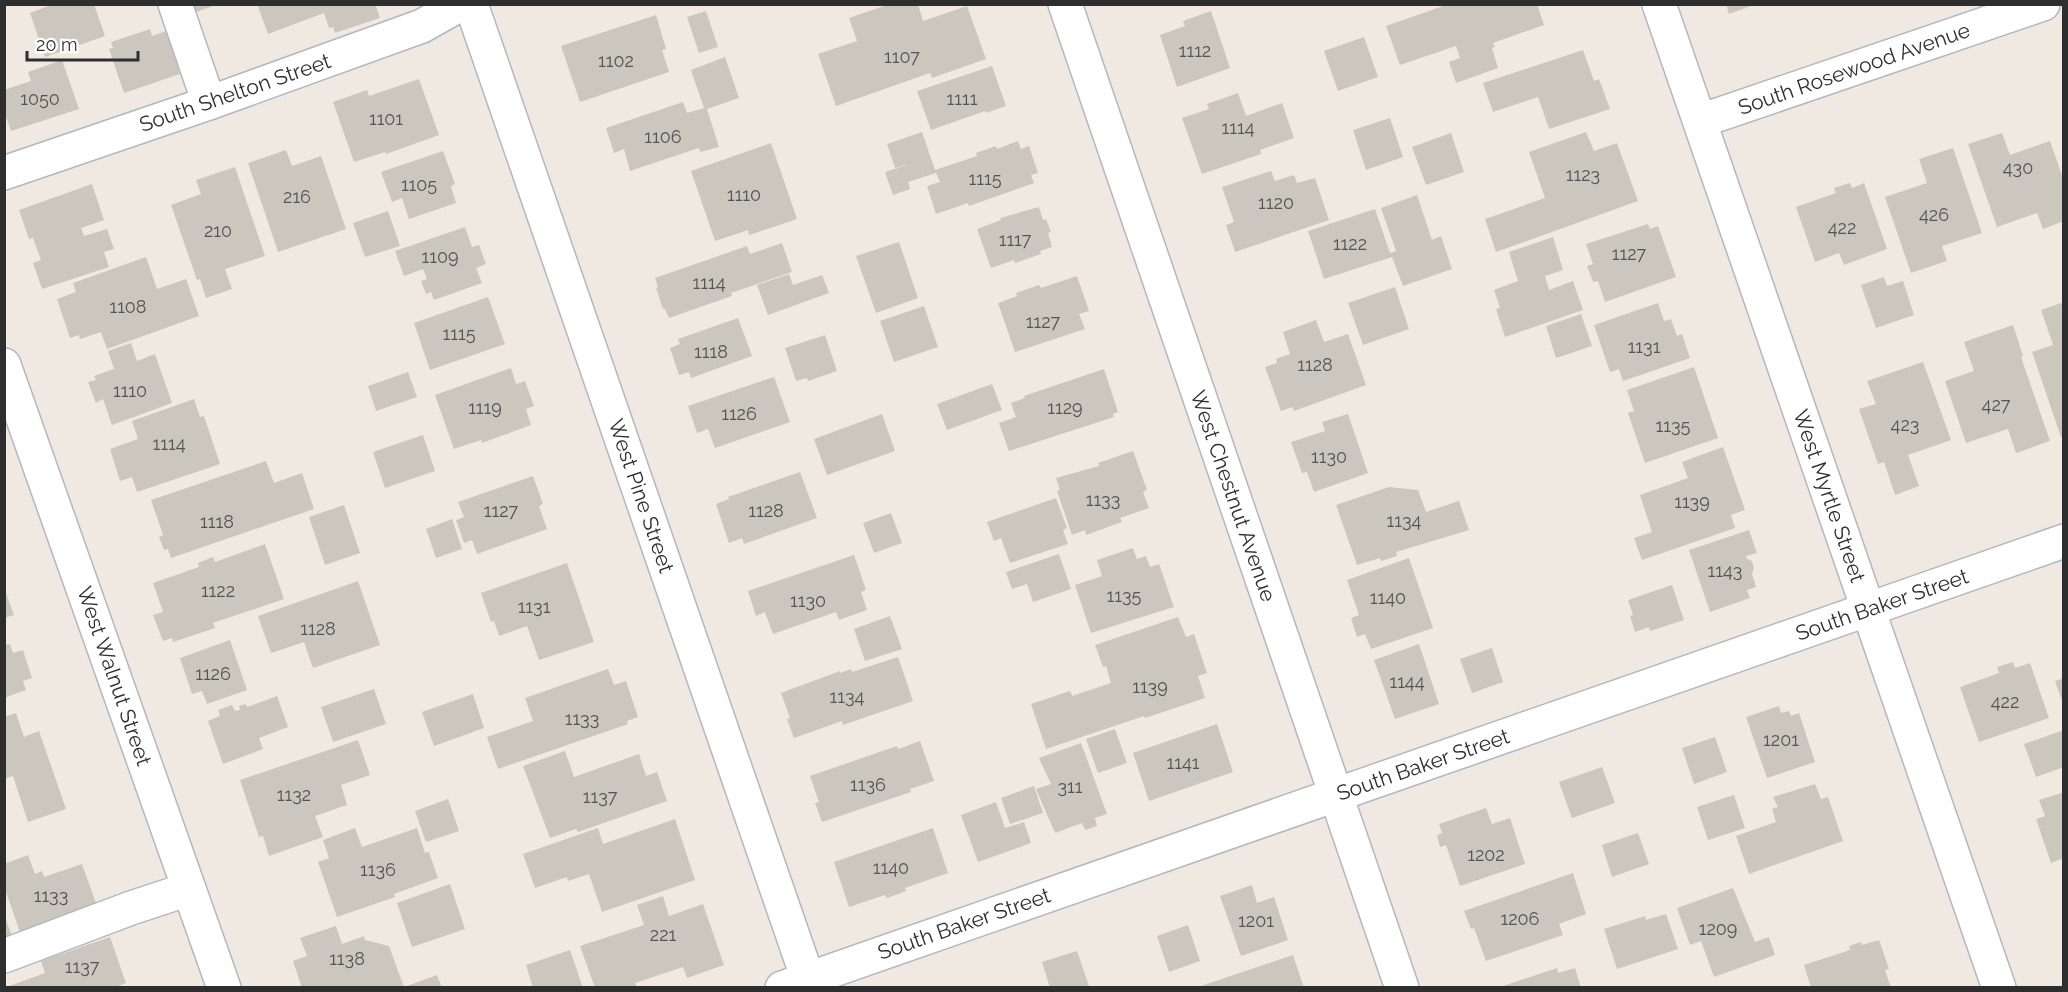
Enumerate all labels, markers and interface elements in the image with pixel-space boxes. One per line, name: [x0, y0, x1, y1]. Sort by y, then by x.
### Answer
street label: South Rosewood Avenue: [1735, 17, 1973, 120]
scale bar: [27, 24, 138, 62]
text: 20 m: [36, 34, 78, 55]
house number: 1112: [1179, 40, 1211, 61]
house number: 1107: [884, 46, 920, 67]
street label: South Shelton Street: [136, 48, 334, 137]
house number: 1102: [598, 50, 634, 71]
house number: 1050: [20, 88, 60, 109]
house number: 1111: [947, 88, 978, 109]
house number: 1101: [369, 108, 403, 129]
house number: 1114: [1222, 117, 1255, 138]
house number: 1106: [644, 126, 682, 147]
house number: 430: [2003, 157, 2033, 178]
house number: 1123: [1566, 164, 1600, 185]
house number: 1115: [969, 168, 1002, 189]
house number: 1105: [401, 174, 437, 195]
house number: 1110: [727, 184, 761, 205]
house number: 216: [283, 186, 311, 207]
house number: 1120: [1258, 192, 1294, 213]
house number: 426: [1919, 204, 1949, 225]
house number: 422: [1828, 217, 1856, 238]
house number: 210: [204, 220, 232, 241]
house number: 1117: [999, 229, 1032, 250]
house number: 1122: [1333, 233, 1367, 254]
house number: 1127: [1612, 243, 1647, 264]
house number: 1109: [422, 246, 458, 267]
house number: 1114: [693, 272, 726, 293]
house number: 1108: [109, 296, 147, 317]
house number: 1127: [1026, 311, 1061, 332]
house number: 1115: [443, 323, 476, 344]
house number: 1131: [1628, 336, 1661, 357]
house number: 1118: [694, 341, 728, 362]
house number: 1128: [1297, 354, 1333, 375]
house number: 1110: [113, 380, 147, 401]
street label: West Chestnut Avenue: [1186, 387, 1281, 605]
house number: 427: [1982, 394, 2011, 415]
house number: 1119: [468, 397, 502, 418]
house number: 1129: [1047, 397, 1083, 418]
house number: 1126: [721, 403, 757, 424]
street label: West Myrtle Street: [1788, 406, 1871, 586]
house number: 423: [1891, 414, 1919, 435]
house number: 1135: [1656, 415, 1691, 436]
street label: West Pine Street: [603, 416, 680, 576]
house number: 1114: [153, 433, 186, 454]
house number: 1130: [1311, 446, 1347, 467]
house number: 1133: [1086, 489, 1120, 510]
house number: 1139: [1674, 491, 1710, 512]
house number: 1127: [484, 500, 519, 521]
house number: 1128: [748, 500, 784, 521]
house number: 1134: [1387, 510, 1422, 531]
house number: 1118: [200, 511, 234, 532]
house number: 1143: [1708, 560, 1742, 581]
street label: South Baker Street: [1792, 563, 1972, 646]
house number: 1122: [201, 580, 235, 601]
street label: West Walnut Street: [72, 583, 157, 769]
house number: 1135: [1107, 585, 1142, 606]
house number: 1140: [1370, 587, 1406, 608]
house number: 1130: [790, 590, 826, 611]
house number: 1131: [518, 596, 551, 617]
house number: 1128: [300, 618, 336, 639]
house number: 1126: [195, 663, 231, 684]
house number: 1144: [1389, 671, 1425, 692]
house number: 1139: [1132, 676, 1168, 697]
house number: 1134: [830, 686, 865, 707]
house number: 422: [1991, 691, 2019, 712]
house number: 1133: [565, 708, 599, 729]
street label: South Baker Street: [1333, 723, 1513, 806]
house number: 1201: [1763, 729, 1799, 750]
house number: 1141: [1167, 752, 1200, 773]
house number: 1136: [850, 774, 886, 795]
house number: 311: [1057, 776, 1083, 797]
house number: 1132: [277, 784, 311, 805]
house number: 1137: [583, 786, 618, 807]
house number: 1202: [1467, 844, 1505, 865]
house number: 1140: [873, 857, 909, 878]
house number: 1136: [360, 859, 396, 880]
street label: South Baker Street: [874, 882, 1054, 965]
house number: 1133: [34, 885, 68, 906]
house number: 1206: [1501, 908, 1540, 929]
house number: 1201: [1238, 910, 1274, 931]
house number: 1209: [1699, 918, 1737, 939]
house number: 221: [650, 924, 677, 945]
house number: 1138: [329, 948, 365, 969]
house number: 1137: [65, 956, 100, 977]

